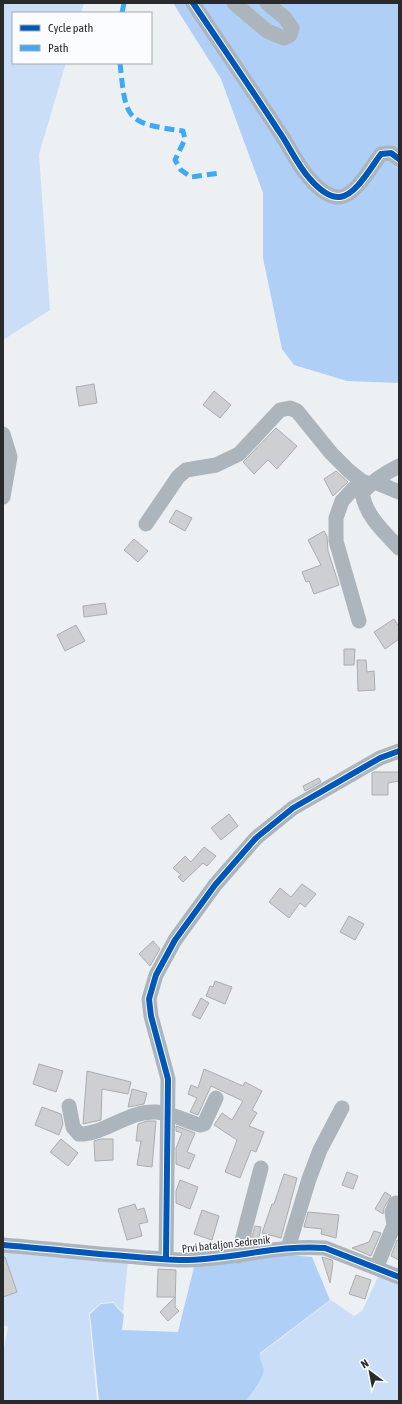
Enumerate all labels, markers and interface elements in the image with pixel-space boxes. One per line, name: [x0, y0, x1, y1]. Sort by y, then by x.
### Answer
legend: [12, 12, 152, 64]
text: Cycle path: [48, 21, 93, 35]
text: Path: [48, 41, 69, 55]
street label: Prvi bataljon Sedrenik: [181, 1233, 271, 1255]
north arrow: [350, 1352, 390, 1392]
text: N: [359, 1357, 371, 1370]

